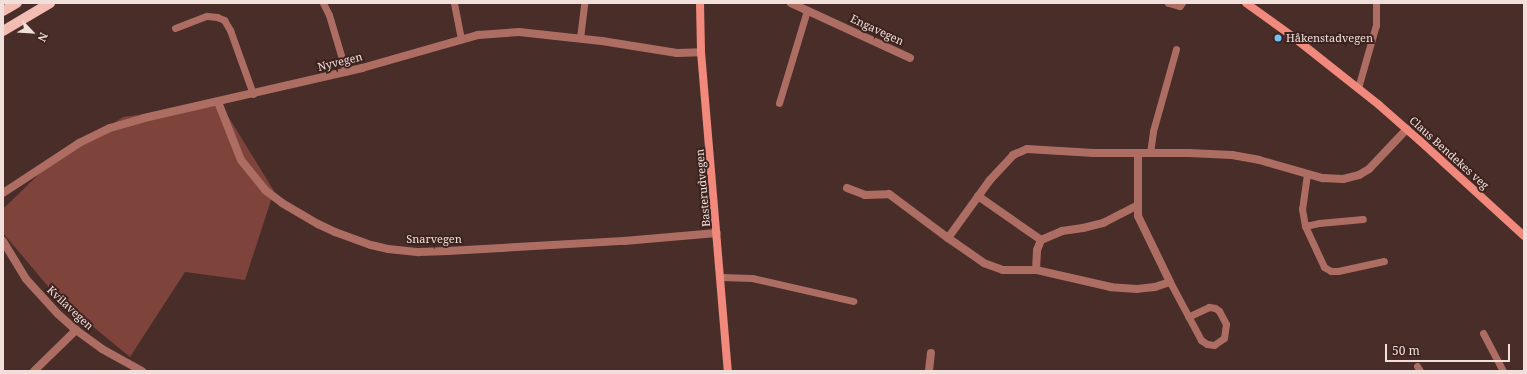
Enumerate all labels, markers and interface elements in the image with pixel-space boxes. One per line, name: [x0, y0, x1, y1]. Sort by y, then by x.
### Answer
north arrow: [12, 12, 52, 52]
street label: Engavegen: [848, 12, 906, 48]
text: N: [35, 30, 52, 44]
place label: Håkenstadvegen: [1286, 31, 1373, 45]
marker: Håkenstadvegen: [1273, 33, 1283, 43]
street label: Nyvegen: [316, 50, 364, 74]
street label: Claus Bendekes veg: [1407, 114, 1491, 192]
street label: Basterudvegen: [693, 148, 713, 228]
street label: Snarvegen: [406, 232, 462, 246]
street label: Kvilavegen: [44, 283, 96, 333]
scale bar: [1387, 336, 1512, 362]
text: 50 m: [1392, 342, 1420, 359]

